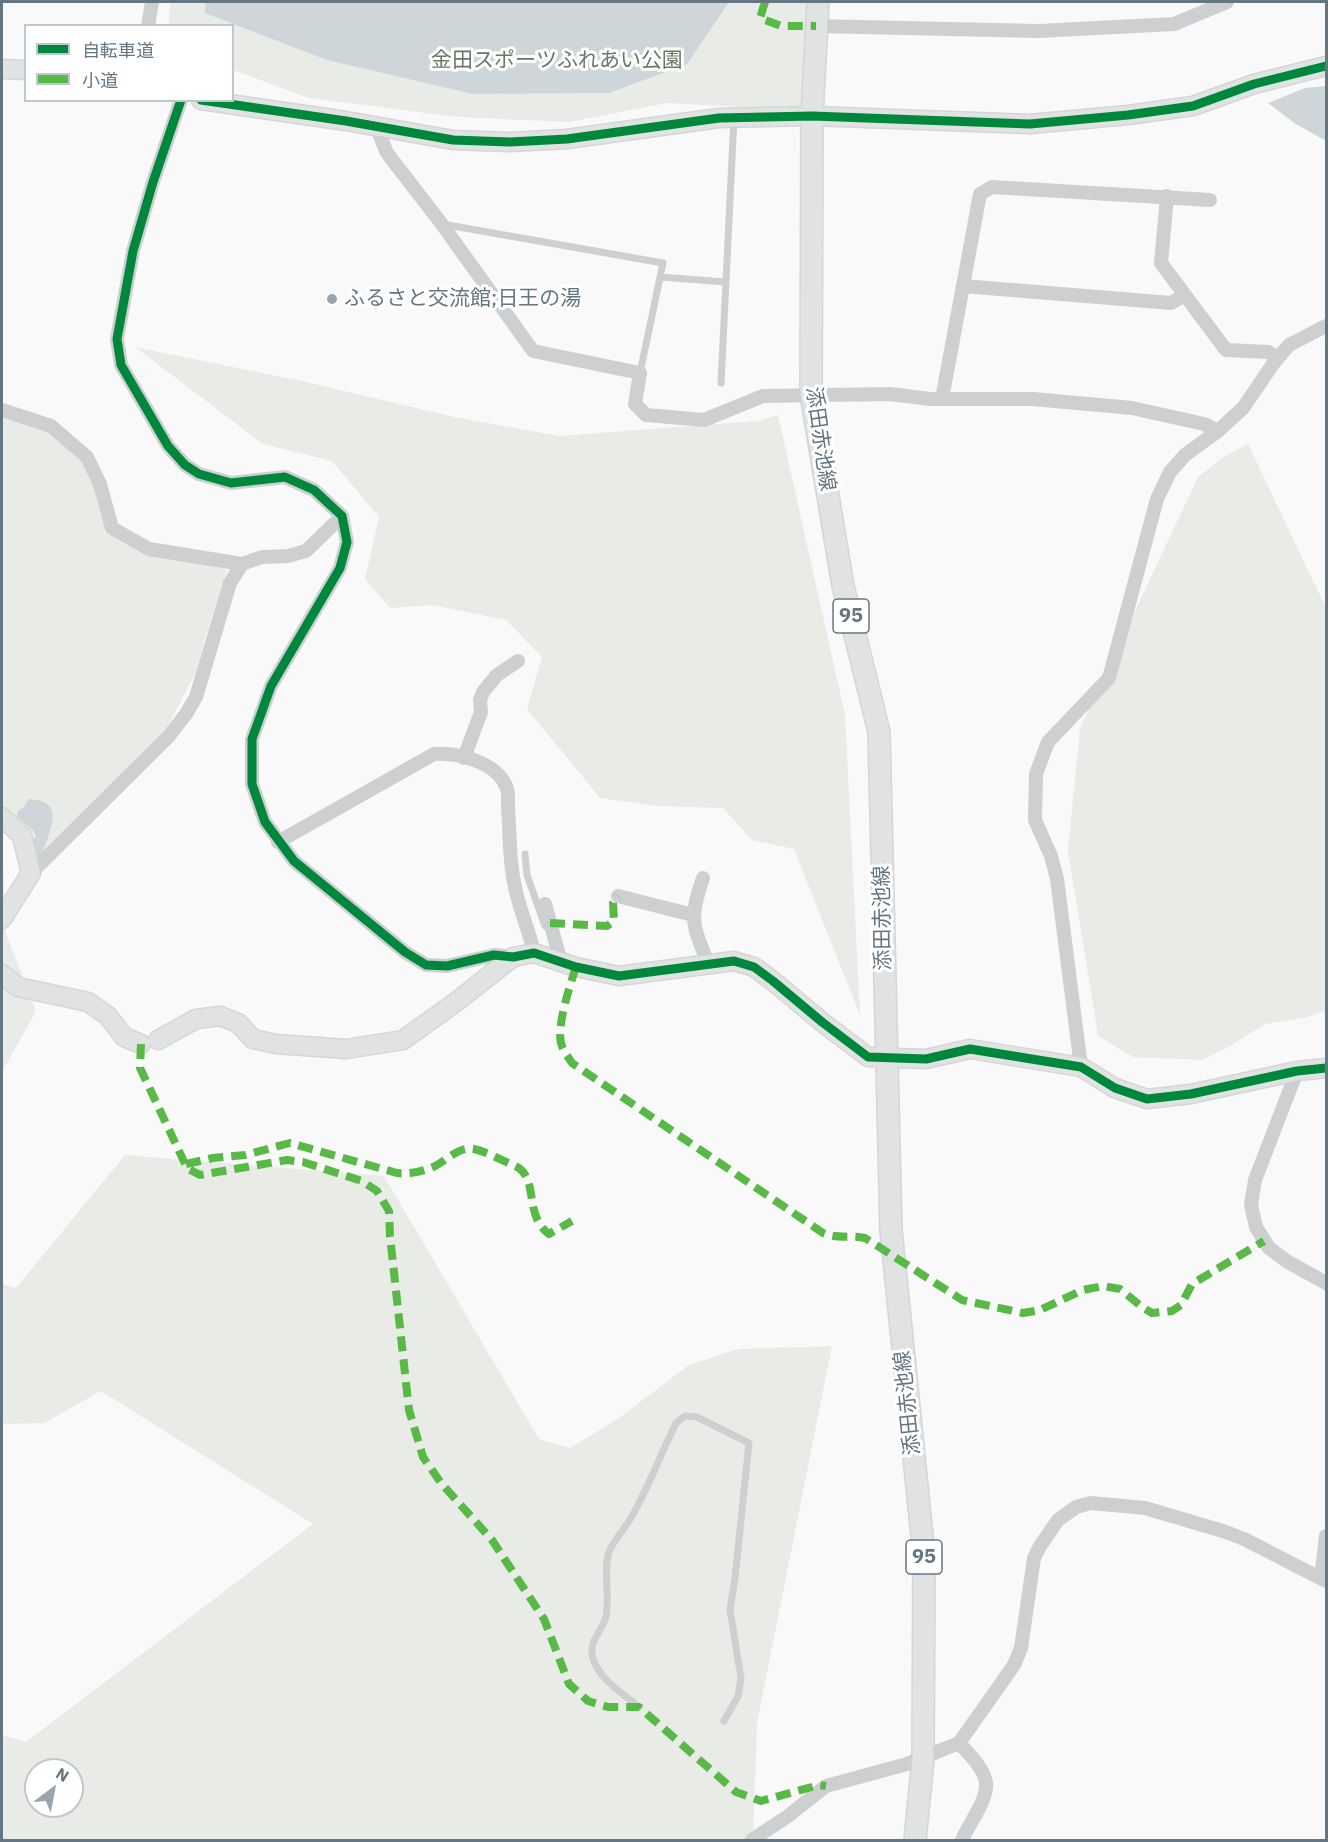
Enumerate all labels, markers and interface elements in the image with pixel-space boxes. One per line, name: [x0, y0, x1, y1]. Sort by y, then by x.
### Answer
legend: [24, 24, 234, 102]
text: 自転車道: [82, 39, 154, 62]
park label: 金田スポーツふれあい公園: [431, 48, 683, 74]
text: 小道: [82, 69, 118, 92]
place label: ふるさと交流館;日王の湯: [344, 286, 581, 312]
marker: ふるさと交流館;日王の湯: [325, 292, 339, 306]
street label: 添田赤池線: [800, 385, 840, 493]
road number: 95: [833, 599, 869, 633]
street label: 添田赤池線: [869, 865, 897, 971]
street label: 添田赤池線: [890, 1349, 926, 1457]
road number: 95: [906, 1540, 942, 1574]
north arrow: [24, 1758, 84, 1818]
text: N: [52, 1763, 73, 1786]

